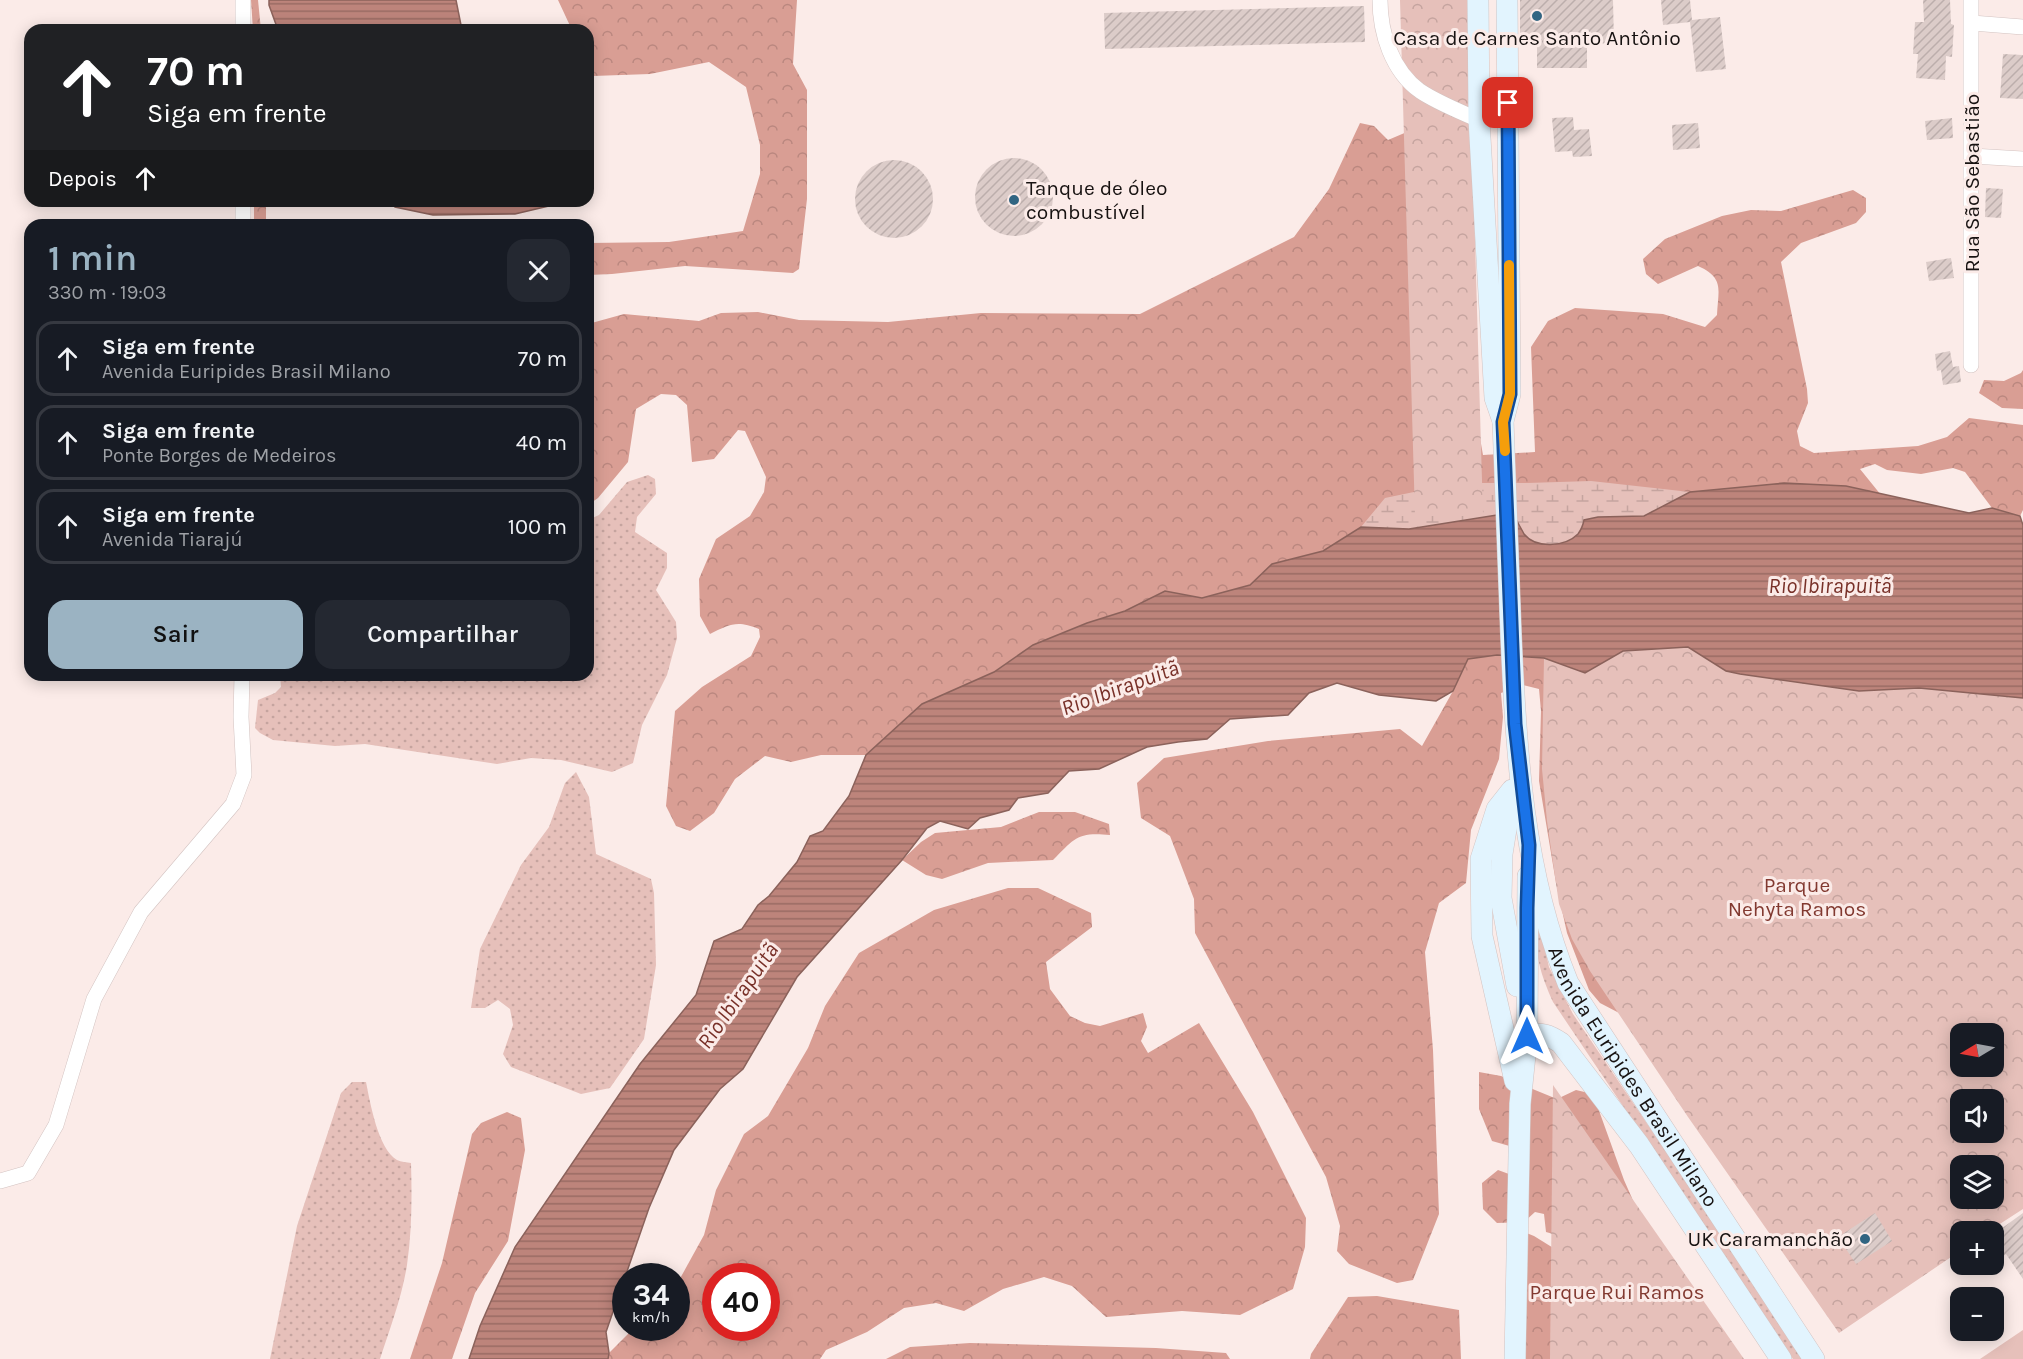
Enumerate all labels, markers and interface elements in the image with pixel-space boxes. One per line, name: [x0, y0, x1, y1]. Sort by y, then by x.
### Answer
marker: Casa de Carnes Santo Antônio: [1530, 9, 1544, 23]
place label: Casa de Carnes Santo Antônio: [1393, 26, 1681, 50]
text: 70 m: [147, 46, 245, 96]
icon: ahead: [48, 48, 126, 126]
pin: [1482, 77, 1533, 128]
icon: arrive: [1491, 86, 1524, 119]
street label: Rua São Sebastião: [1960, 94, 1984, 272]
text: Siga em frente: [147, 97, 327, 129]
icon: ahead: [129, 162, 162, 195]
text: Depois: [48, 166, 117, 192]
place label: Tanque de óleo combustível: [1026, 176, 1168, 224]
marker: Tanque de óleo combustível: [1007, 193, 1021, 207]
text: 1 min: [48, 237, 137, 279]
button: close: [507, 239, 570, 302]
text: 330 m · 19:03: [48, 281, 167, 304]
text: Siga em frente: [102, 334, 255, 360]
icon: ahead: [51, 342, 84, 375]
text: 70 m: [518, 346, 567, 372]
text: Avenida Euripides Brasil Milano: [102, 360, 391, 383]
text: Siga em frente: [102, 418, 255, 444]
icon: ahead: [51, 426, 84, 459]
text: 40 m: [516, 430, 567, 456]
text: Ponte Borges de Medeiros: [102, 444, 337, 467]
text: Siga em frente: [102, 502, 255, 528]
icon: ahead: [51, 510, 84, 543]
text: 100 m: [508, 514, 567, 540]
text: Avenida Tiarajú: [102, 528, 243, 551]
water label: Rio Ibirapuitã: [1768, 573, 1892, 599]
button: Sair: [48, 600, 303, 669]
button: Compartilhar: [315, 600, 570, 669]
water label: Rio Ibirapuitã: [1058, 655, 1182, 721]
park label: Parque Nehyta Ramos: [1728, 873, 1866, 921]
water label: Rio Ibirapuitã: [692, 938, 784, 1054]
street label: Avenida Euripides Brasil Milano: [1543, 943, 1723, 1211]
position arrow: [1495, 1004, 1559, 1068]
north arrow: [1950, 1023, 2004, 1077]
map controls: [1950, 1023, 2004, 1341]
button: sound: [1950, 1089, 2004, 1143]
button: layers: [1950, 1155, 2004, 1209]
button: +: [1950, 1221, 2004, 1275]
place label: UK Caramanchão: [1688, 1227, 1853, 1251]
marker: UK Caramanchão: [1858, 1232, 1872, 1246]
speed limit sign: 40: [702, 1263, 780, 1341]
text: 34: [633, 1277, 669, 1313]
park label: Parque Rui Ramos: [1530, 1280, 1704, 1304]
button: −: [1950, 1287, 2004, 1341]
text: km/h: [632, 1308, 670, 1326]

